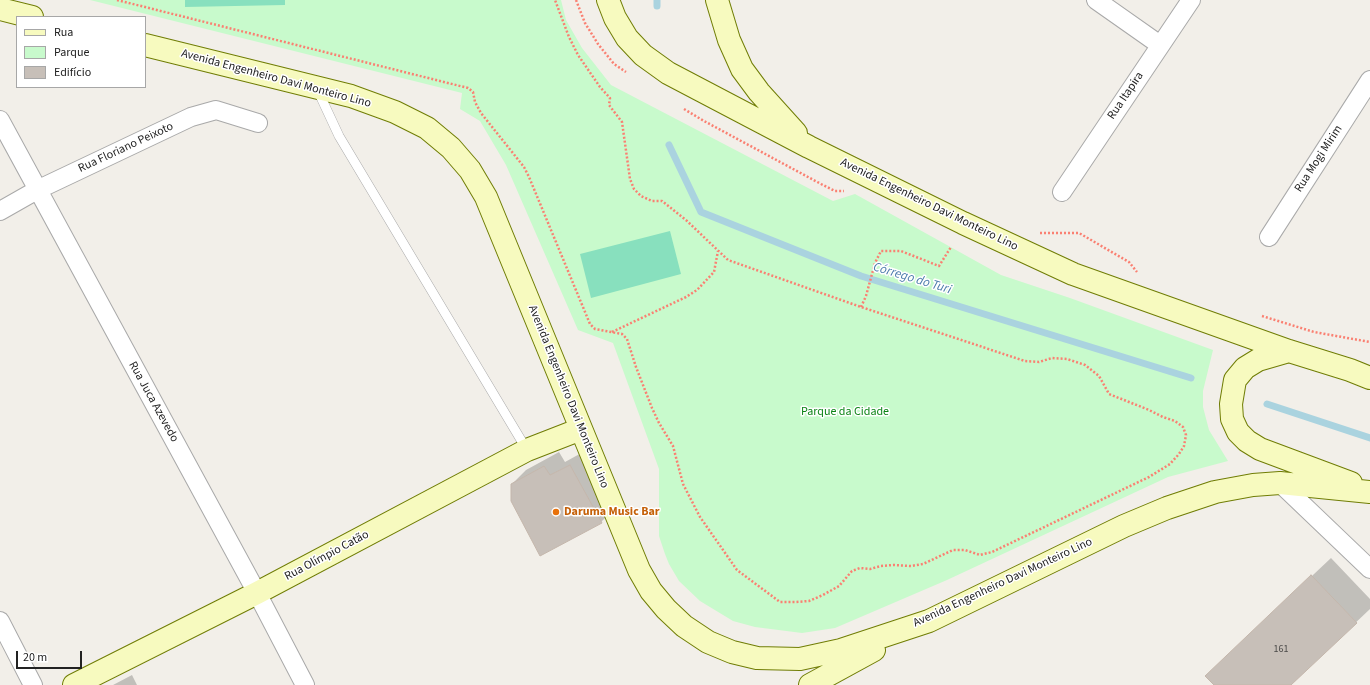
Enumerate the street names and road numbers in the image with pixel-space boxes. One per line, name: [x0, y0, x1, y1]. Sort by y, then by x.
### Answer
street label: Avenida Engenheiro Davi Monteiro Lino: [179, 47, 373, 111]
street label: Rua Itapira: [1105, 69, 1147, 123]
street label: Rua Floriano Peixoto: [76, 120, 176, 176]
street label: Rua Mogi Mirim: [1292, 123, 1346, 195]
street label: Avenida Engenheiro Davi Monteiro Lino: [838, 156, 1020, 254]
street label: Avenida Engenheiro Davi Monteiro Lino: [525, 303, 611, 491]
street label: Rua Juca Azevedo: [125, 359, 181, 445]
street label: Rua Olímpio Catão: [282, 528, 372, 584]
street label: Avenida Engenheiro Davi Monteiro Lino: [911, 535, 1095, 631]

